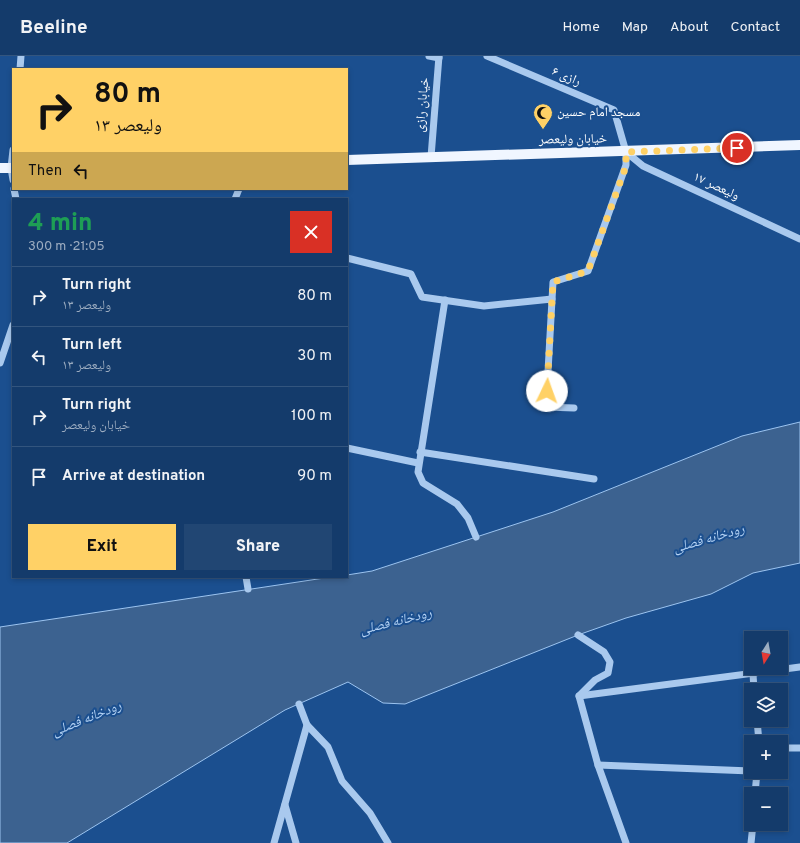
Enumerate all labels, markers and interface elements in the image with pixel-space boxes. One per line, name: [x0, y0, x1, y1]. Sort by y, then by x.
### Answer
text: Beeline: [20, 16, 88, 40]
text: Home: [563, 19, 600, 36]
text: Map: [622, 19, 648, 36]
text: About: [670, 19, 709, 36]
text: Contact: [731, 19, 780, 36]
street label: رازی ۶: [549, 64, 583, 90]
text: 80 m: [94, 77, 161, 113]
street label: خیابان رازی: [413, 77, 433, 133]
icon: right: [28, 84, 80, 136]
mosque icon: مسجد امام حسین: [532, 102, 554, 130]
place label: مسجد امام حسین: [557, 105, 640, 121]
text: ولیعصر ۱۳: [94, 115, 162, 138]
street label: خیابان ولیعصر: [538, 131, 607, 149]
pin: [720, 131, 754, 165]
icon: arrive: [726, 137, 748, 159]
icon: left: [70, 160, 92, 182]
text: Then: [28, 162, 62, 181]
street label: ولیعصر ۱۷: [690, 169, 742, 205]
text: 4 min: [28, 209, 92, 239]
button: close: [290, 211, 332, 253]
text: 300 m · 21:05: [28, 239, 105, 255]
text: Turn right: [62, 276, 131, 295]
icon: right: [28, 286, 50, 308]
text: 80 m: [297, 287, 332, 306]
text: ولیعصر ۱۳: [62, 298, 111, 314]
text: Turn left: [62, 336, 122, 355]
icon: left: [28, 346, 50, 368]
text: 30 m: [297, 347, 332, 366]
text: ولیعصر ۱۳: [62, 358, 111, 374]
position arrow: [526, 370, 568, 412]
text: Turn right: [62, 396, 131, 415]
icon: right: [28, 406, 50, 428]
text: 100 m: [291, 407, 332, 426]
text: خیابان ولیعصر: [62, 418, 130, 434]
icon: arrive: [28, 466, 50, 488]
text: Arrive at destination: [62, 467, 205, 486]
text: 90 m: [297, 467, 332, 486]
water label: رودخانه فصلی: [671, 521, 747, 557]
button: Exit: [28, 524, 176, 570]
button: Share: [184, 524, 332, 570]
water label: رودخانه فصلی: [358, 605, 434, 639]
north arrow: [744, 631, 788, 675]
map controls: [744, 631, 788, 831]
button: layers: [744, 683, 788, 727]
water label: رودخانه فصلی: [50, 697, 125, 741]
button: +: [744, 735, 788, 779]
button: −: [744, 787, 788, 831]

